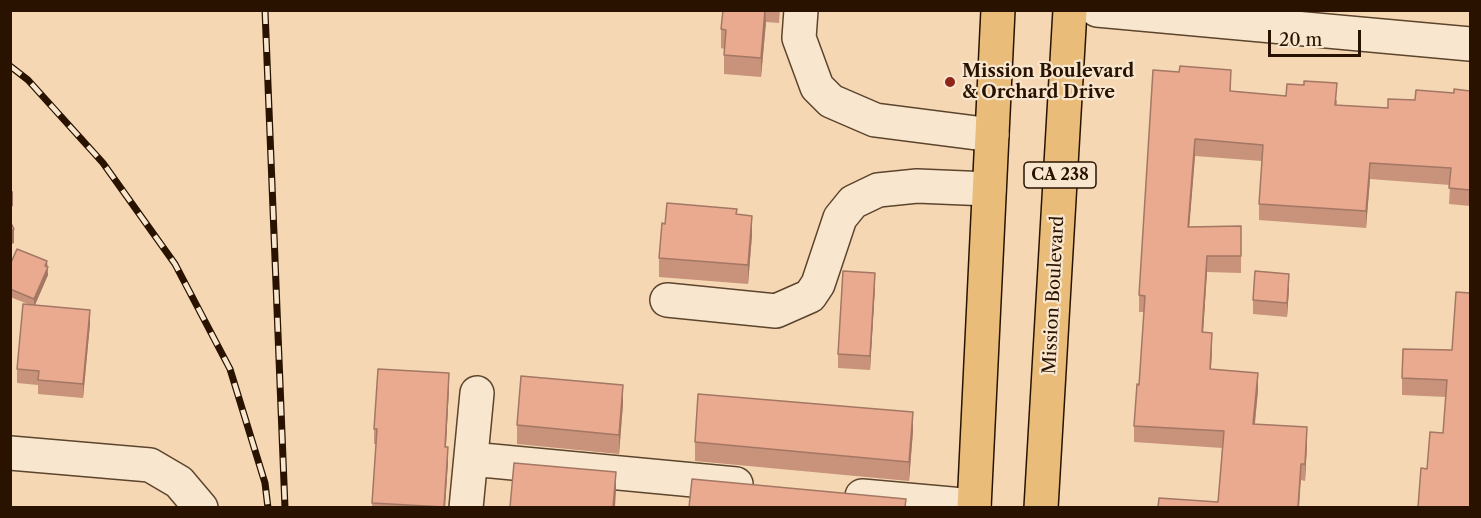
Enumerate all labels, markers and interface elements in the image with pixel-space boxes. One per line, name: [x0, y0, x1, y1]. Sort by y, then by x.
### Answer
scale bar: [1271, 18, 1364, 56]
text: 20 m: [1279, 29, 1322, 51]
place label: Mission Boulevard & Orchard Drive: [962, 61, 1134, 104]
marker: Mission Boulevard & Orchard Drive: [943, 75, 957, 89]
road number: CA 238: [1024, 162, 1096, 188]
street label: Mission Boulevard: [1039, 215, 1069, 375]

